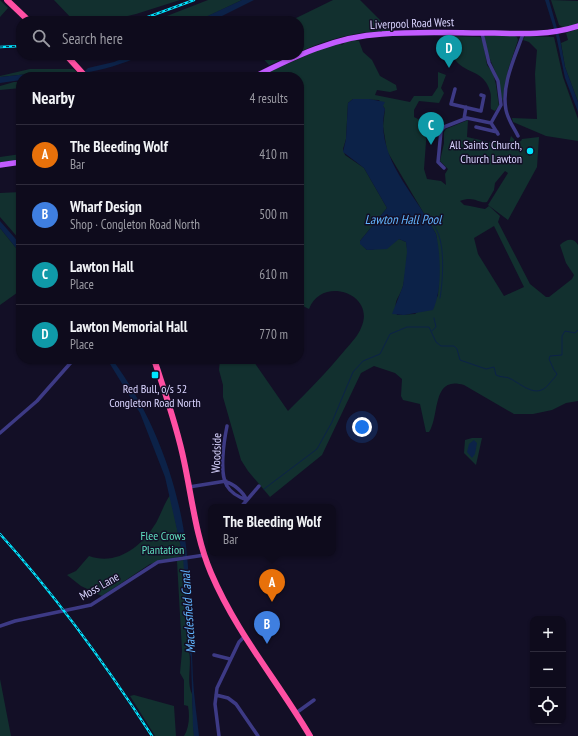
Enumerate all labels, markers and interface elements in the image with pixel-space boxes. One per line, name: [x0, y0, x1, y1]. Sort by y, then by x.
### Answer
street label: Liverpool Road West: [370, 14, 455, 32]
search box: [16, 16, 304, 60]
icon: search: [30, 27, 52, 49]
text: Search here: [62, 29, 123, 48]
pin: D: [436, 35, 462, 68]
text: Nearby: [32, 87, 75, 109]
text: 4 results: [249, 90, 288, 107]
pin: C: [418, 112, 444, 145]
text: The Bleeding Wolf: [70, 137, 168, 156]
place label: All Saints Church, Church Lawton: [449, 137, 522, 166]
text: A: [42, 146, 48, 163]
text: 410 m: [259, 146, 288, 163]
marker: All Saints Church, Church Lawton: [525, 146, 535, 156]
text: Bar: [70, 156, 85, 173]
text: Wharf Design: [70, 197, 142, 216]
text: B: [42, 206, 48, 223]
text: 500 m: [259, 206, 288, 223]
water label: Lawton Hall Pool: [365, 211, 443, 228]
text: Shop · Congleton Road North: [70, 216, 200, 233]
text: Lawton Hall: [70, 257, 134, 276]
text: C: [42, 266, 48, 283]
text: 610 m: [259, 266, 288, 283]
text: Place: [70, 276, 94, 293]
text: Lawton Memorial Hall: [70, 317, 187, 336]
text: D: [42, 326, 48, 343]
text: 770 m: [259, 326, 288, 343]
text: Place: [70, 336, 94, 353]
marker: Red Bull, o/s 52 Congleton Road North: [150, 370, 160, 380]
place label: Red Bull, o/s 52 Congleton Road North: [109, 381, 201, 410]
your location: [352, 417, 372, 437]
street label: Woodside: [208, 433, 224, 473]
popup: [208, 504, 336, 556]
text: The Bleeding Wolf: [223, 512, 321, 531]
park label: Flee Crows Plantation: [141, 528, 185, 557]
text: Bar: [223, 531, 238, 548]
water label: Macclesfield Canal: [176, 568, 199, 654]
street label: Moss Lane: [76, 569, 122, 603]
pin: A: [259, 569, 285, 602]
pin: B: [254, 611, 280, 644]
map controls: [530, 616, 566, 724]
button: +: [530, 616, 566, 652]
button: −: [530, 652, 566, 688]
button: locate: [530, 688, 566, 724]

